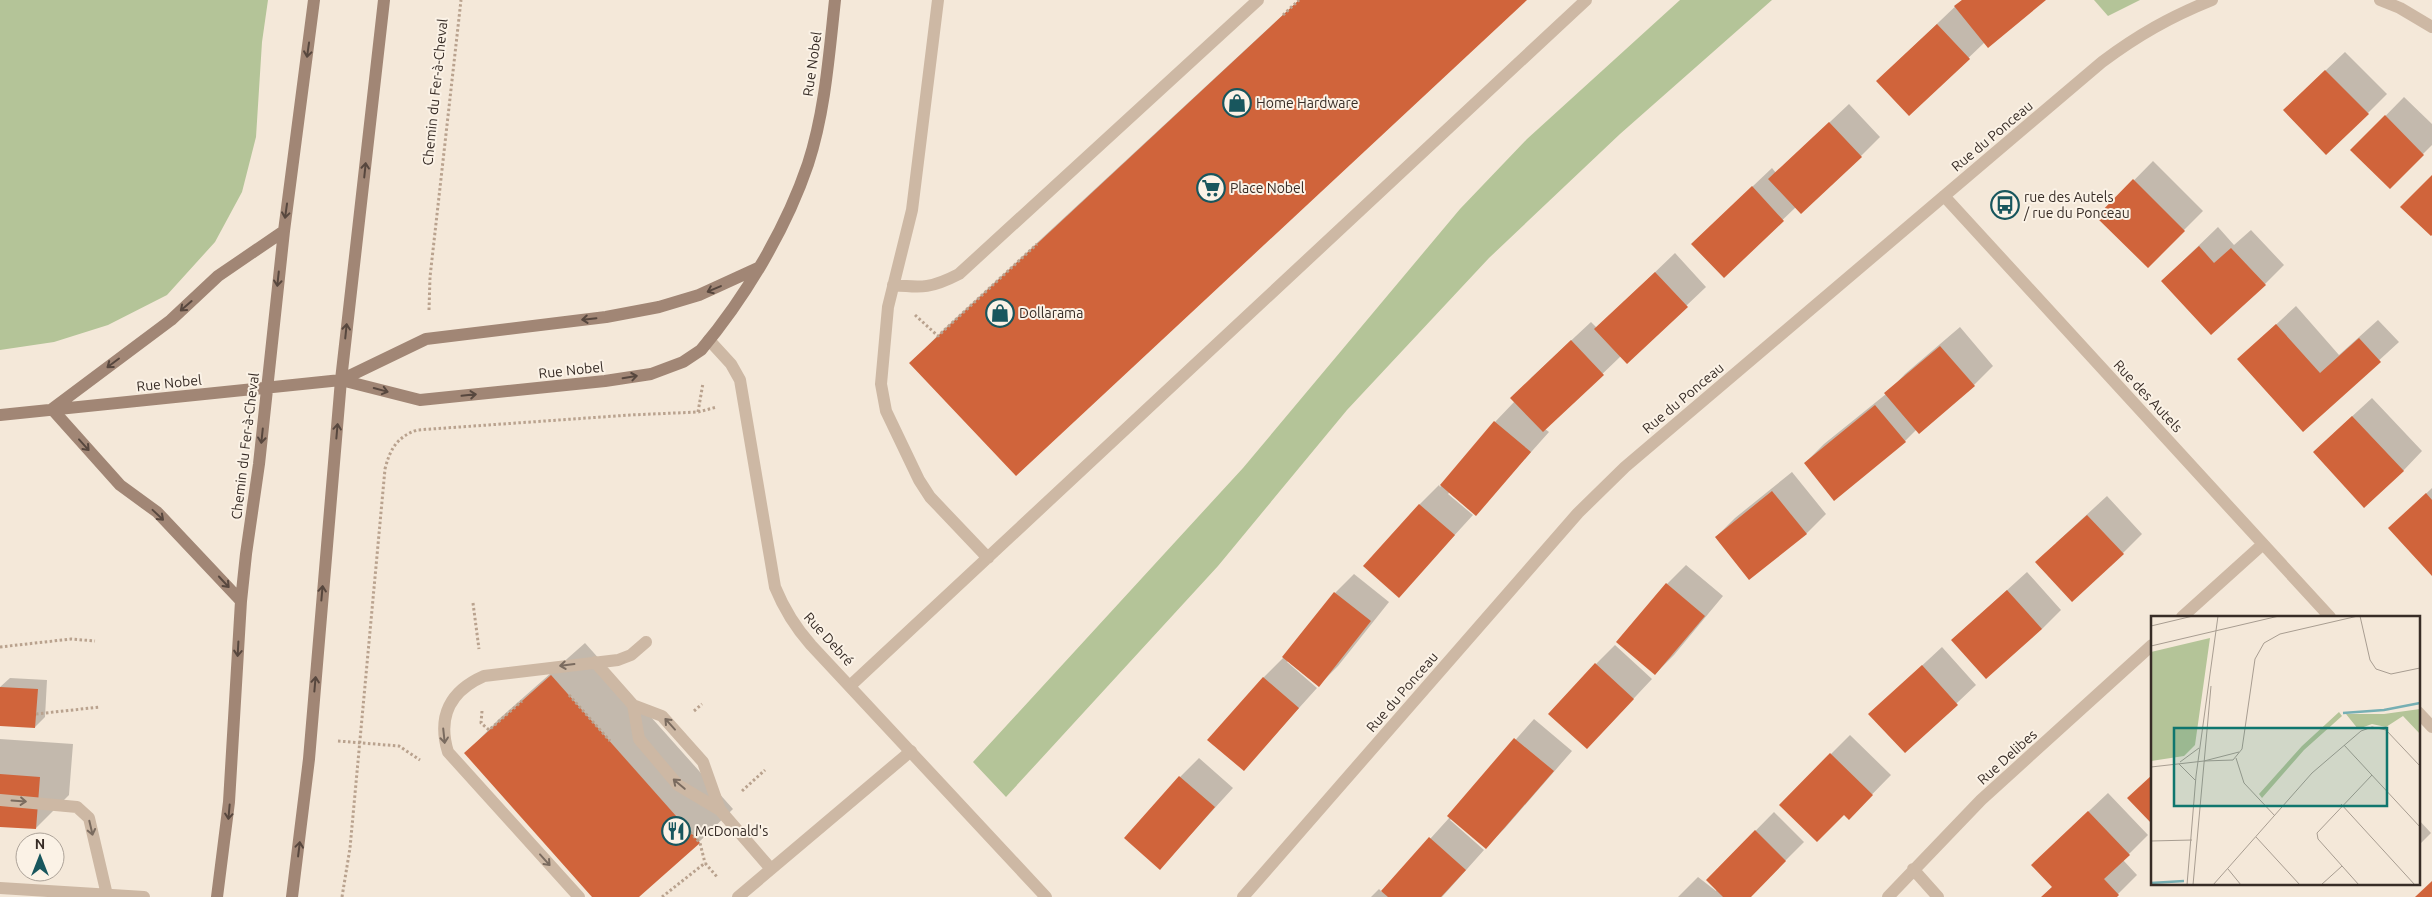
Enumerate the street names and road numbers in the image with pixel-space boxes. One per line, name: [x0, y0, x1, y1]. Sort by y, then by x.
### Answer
street label: Chemin du Fer-à-Cheval: [419, 17, 451, 166]
street label: Rue Nobel: [800, 30, 825, 98]
street label: Rue du Ponceau: [1948, 97, 2036, 175]
street label: Rue des Autels: [2110, 357, 2186, 435]
street label: Rue Nobel: [538, 359, 605, 381]
street label: Rue du Ponceau: [1639, 359, 1727, 437]
street label: Chemin du Fer-à-Cheval: [228, 371, 262, 520]
street label: Rue Nobel: [136, 372, 203, 394]
street label: Rue Debré: [801, 609, 857, 669]
street label: Rue du Ponceau: [1363, 649, 1441, 735]
street label: Rue Delibes: [1974, 726, 2040, 788]

